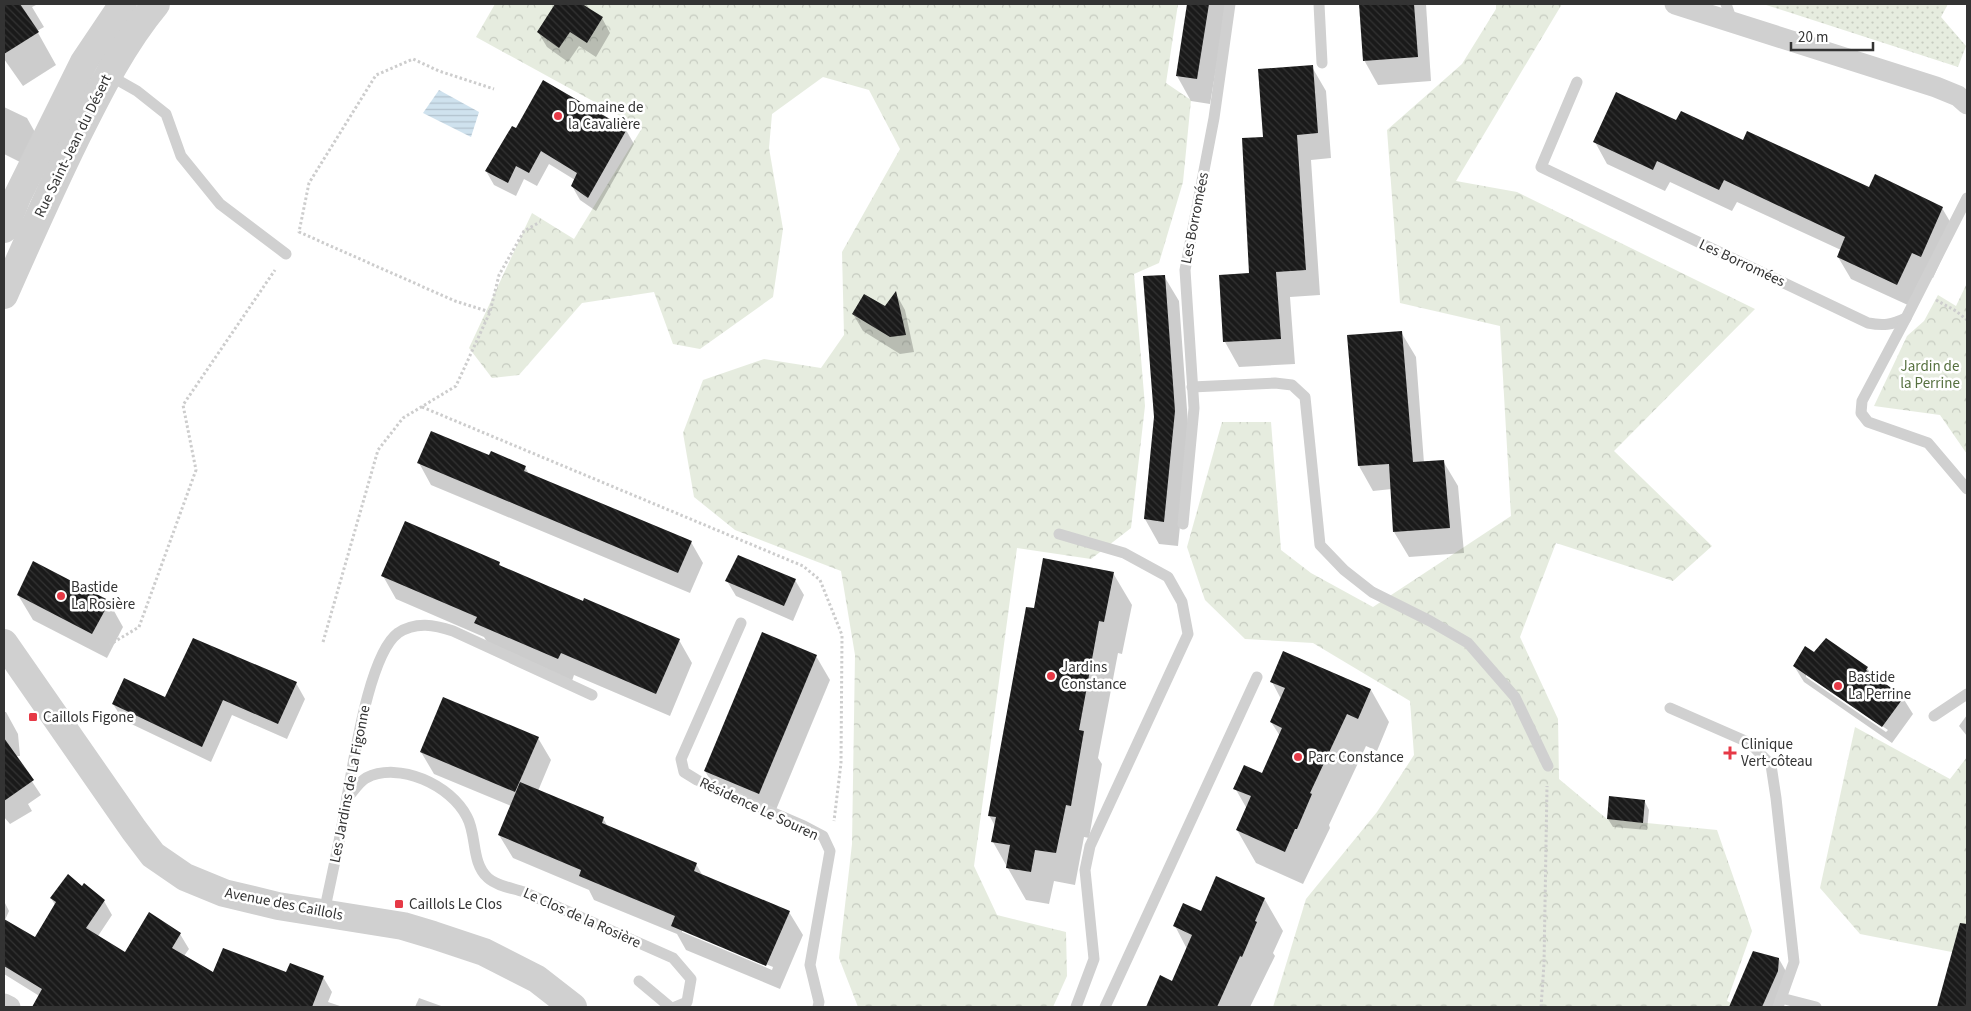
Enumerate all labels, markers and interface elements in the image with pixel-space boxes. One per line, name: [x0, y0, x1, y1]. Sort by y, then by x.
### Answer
scale bar: [1791, 20, 1874, 52]
text: 20 m: [1798, 27, 1828, 48]
street label: Rue Saint-Jean du Désert: [29, 71, 117, 221]
place label: Domaine de la Cavalière: [568, 97, 643, 135]
marker: Domaine de la Cavalière: [552, 110, 564, 122]
street label: Les Borromées: [1176, 170, 1214, 266]
street label: Les Borromées: [1696, 234, 1788, 292]
park label: Jardin de la Perrine: [1900, 356, 1960, 394]
place label: Bastide La Rosière: [71, 577, 135, 615]
marker: Bastide La Rosière: [55, 590, 67, 602]
place label: Jardins Constance: [1061, 657, 1126, 695]
place label: Bastide La Perrine: [1848, 667, 1911, 705]
marker: Jardins Constance: [1045, 670, 1057, 682]
marker: Bastide La Perrine: [1832, 680, 1844, 692]
street label: Les Jardins de La Figonne: [324, 703, 376, 865]
place label: Caillols Figone: [43, 707, 134, 728]
marker: Caillols Figone: [27, 711, 39, 723]
place label: Clinique Vert-côteau: [1741, 734, 1813, 772]
marker: Clinique Vert-côteau: [1723, 746, 1737, 760]
place label: Parc Constance: [1308, 747, 1404, 768]
marker: Parc Constance: [1292, 751, 1304, 763]
street label: Résidence Le Souren: [696, 772, 822, 846]
street label: Avenue des Caillols: [223, 882, 345, 926]
street label: Le Clos de la Rosière: [520, 883, 644, 953]
place label: Caillols Le Clos: [409, 894, 502, 915]
marker: Caillols Le Clos: [393, 898, 405, 910]

